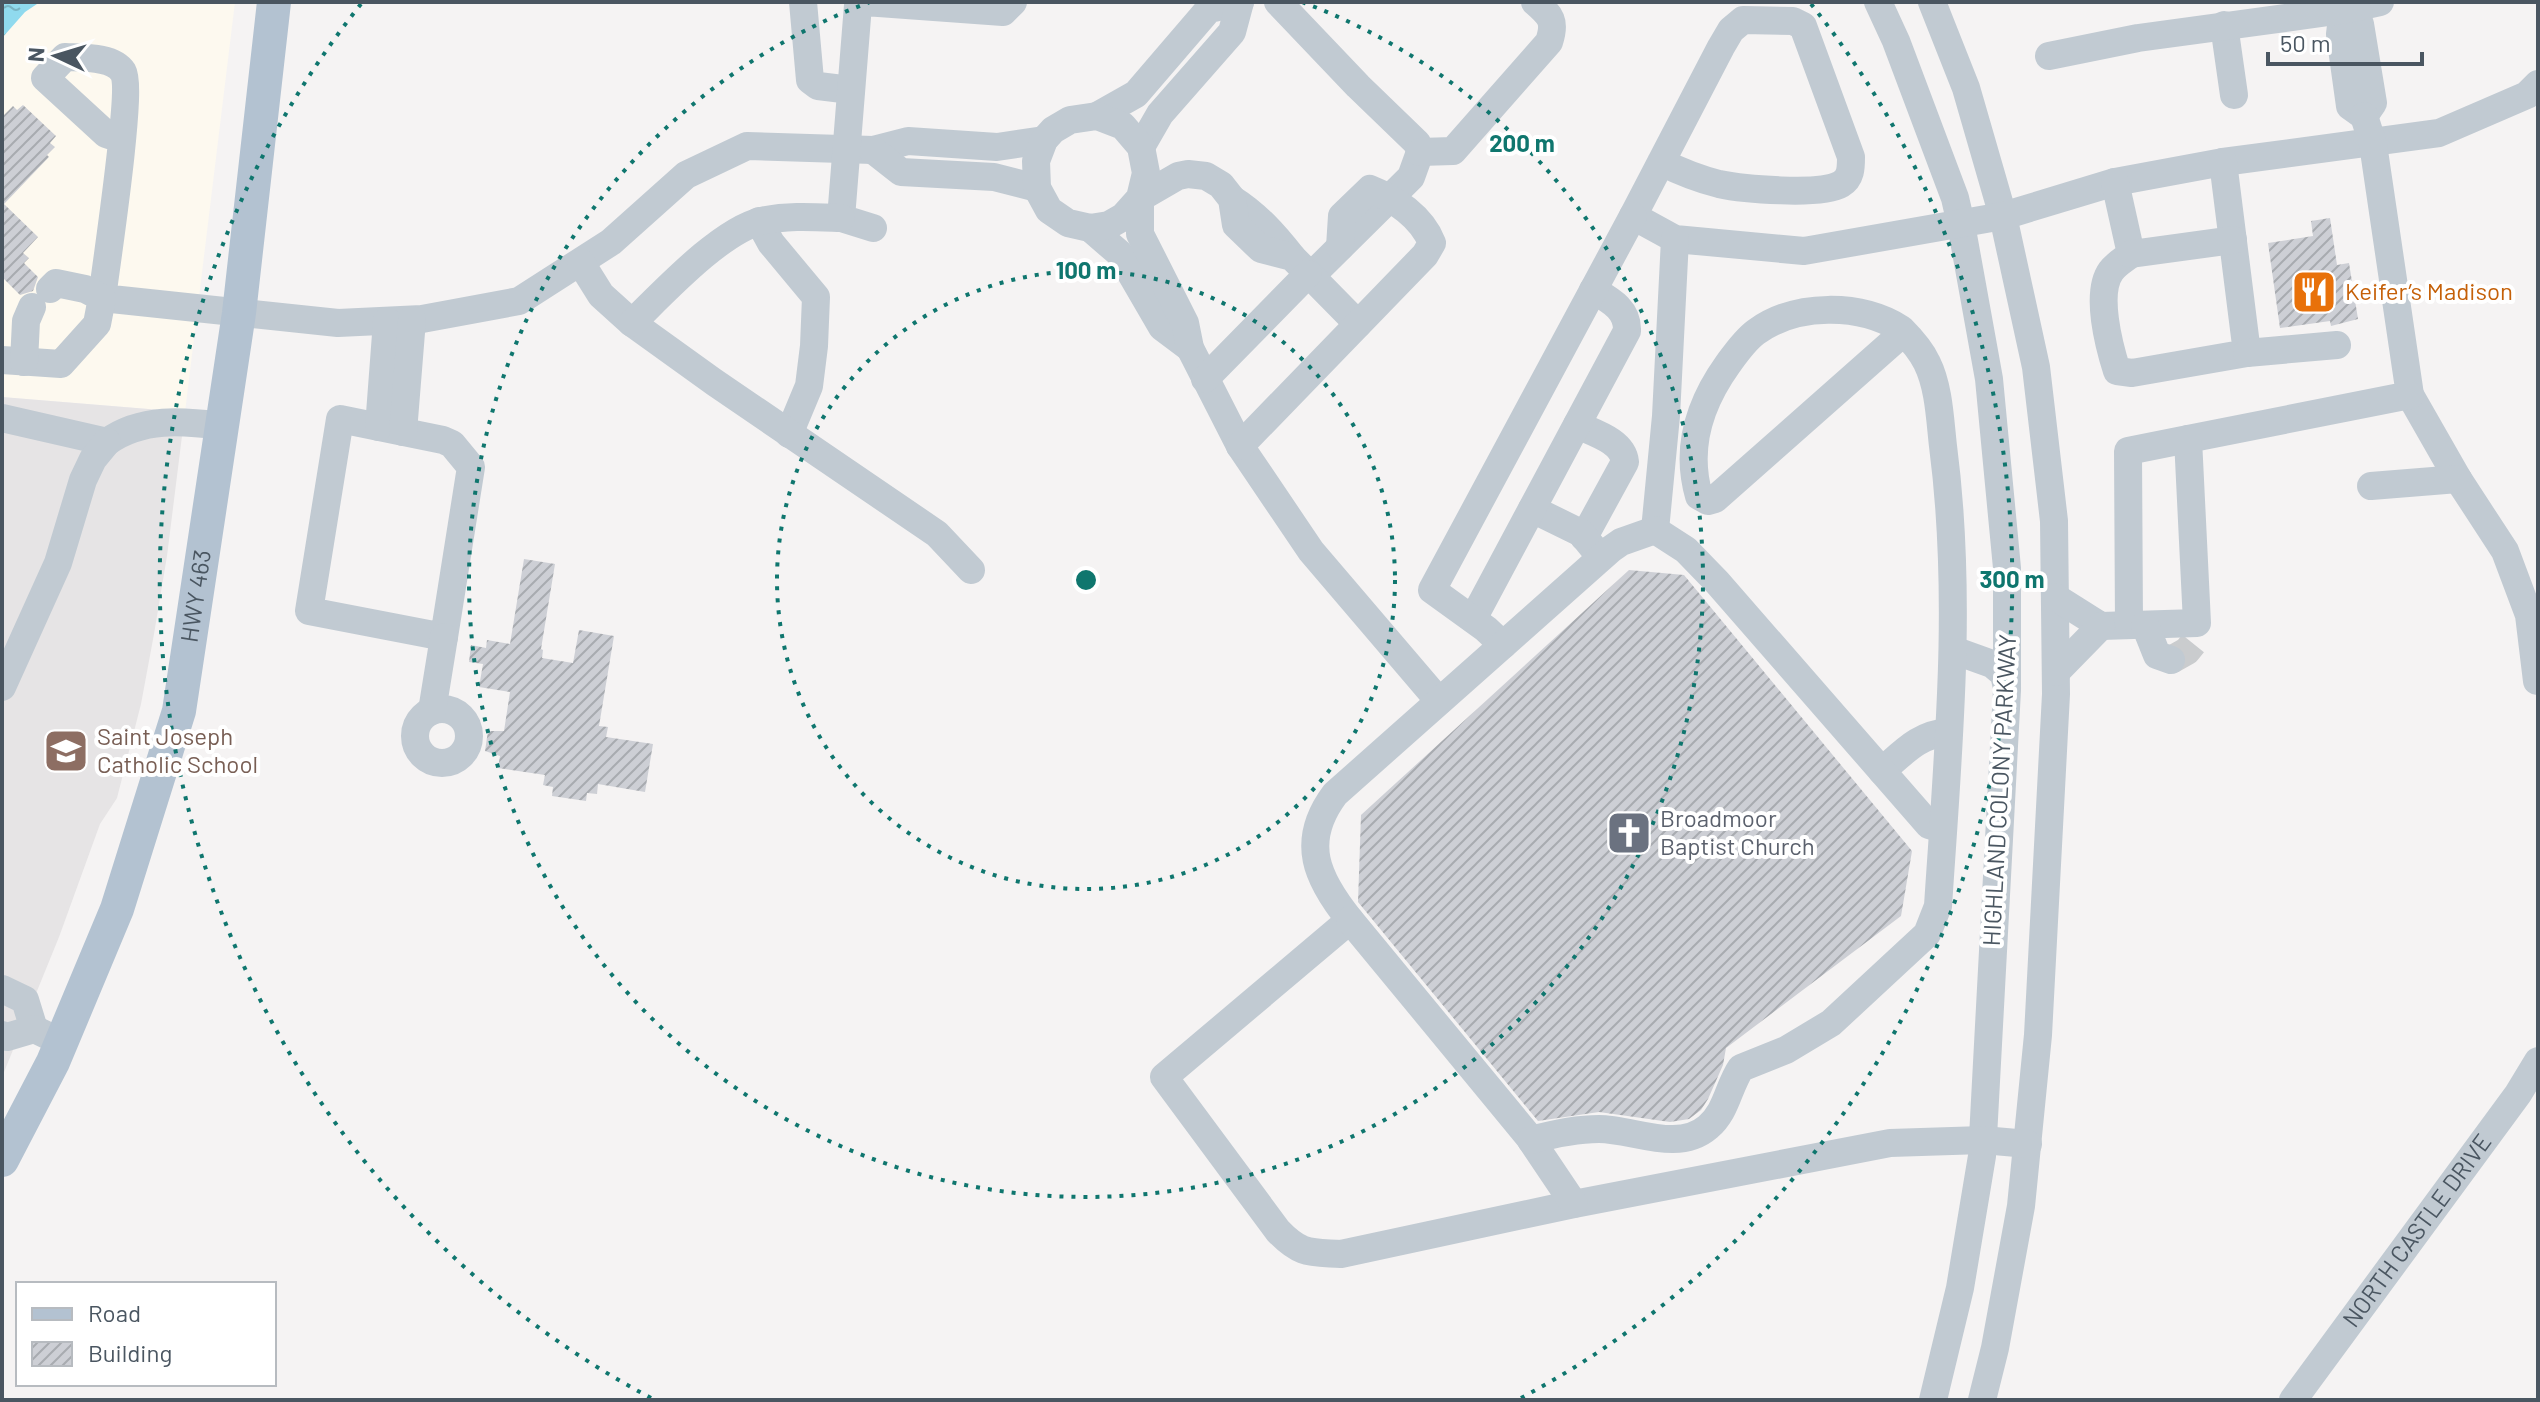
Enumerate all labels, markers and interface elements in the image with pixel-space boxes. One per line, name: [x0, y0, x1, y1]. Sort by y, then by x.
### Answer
north arrow: [16, 16, 96, 96]
scale bar: [2268, 16, 2422, 66]
text: 50 m: [2280, 28, 2331, 57]
text: N: [22, 46, 49, 63]
text: 200 m: [1489, 128, 1555, 157]
text: 100 m: [1056, 255, 1116, 284]
restaurant icon: Keifer’s Madison: [2290, 268, 2338, 316]
place label: Keifer’s Madison: [2345, 276, 2513, 305]
street label: HWY 463: [174, 548, 216, 644]
text: 300 m: [1979, 564, 2045, 593]
centre of rings: [1072, 566, 1100, 594]
street label: HIGHLAND COLONY PARKWAY: [1976, 633, 2021, 947]
place label: Saint Joseph Catholic School: [97, 721, 258, 778]
school or university icon: Saint Joseph Catholic School: [42, 727, 90, 775]
place label: Broadmoor Baptist Church: [1660, 803, 1815, 860]
church icon: Broadmoor Baptist Church: [1605, 809, 1653, 857]
street label: NORTH CASTLE DRIVE: [2336, 1128, 2497, 1332]
legend: [16, 1282, 276, 1386]
text: Road: [88, 1298, 141, 1327]
text: Building: [88, 1338, 172, 1367]

